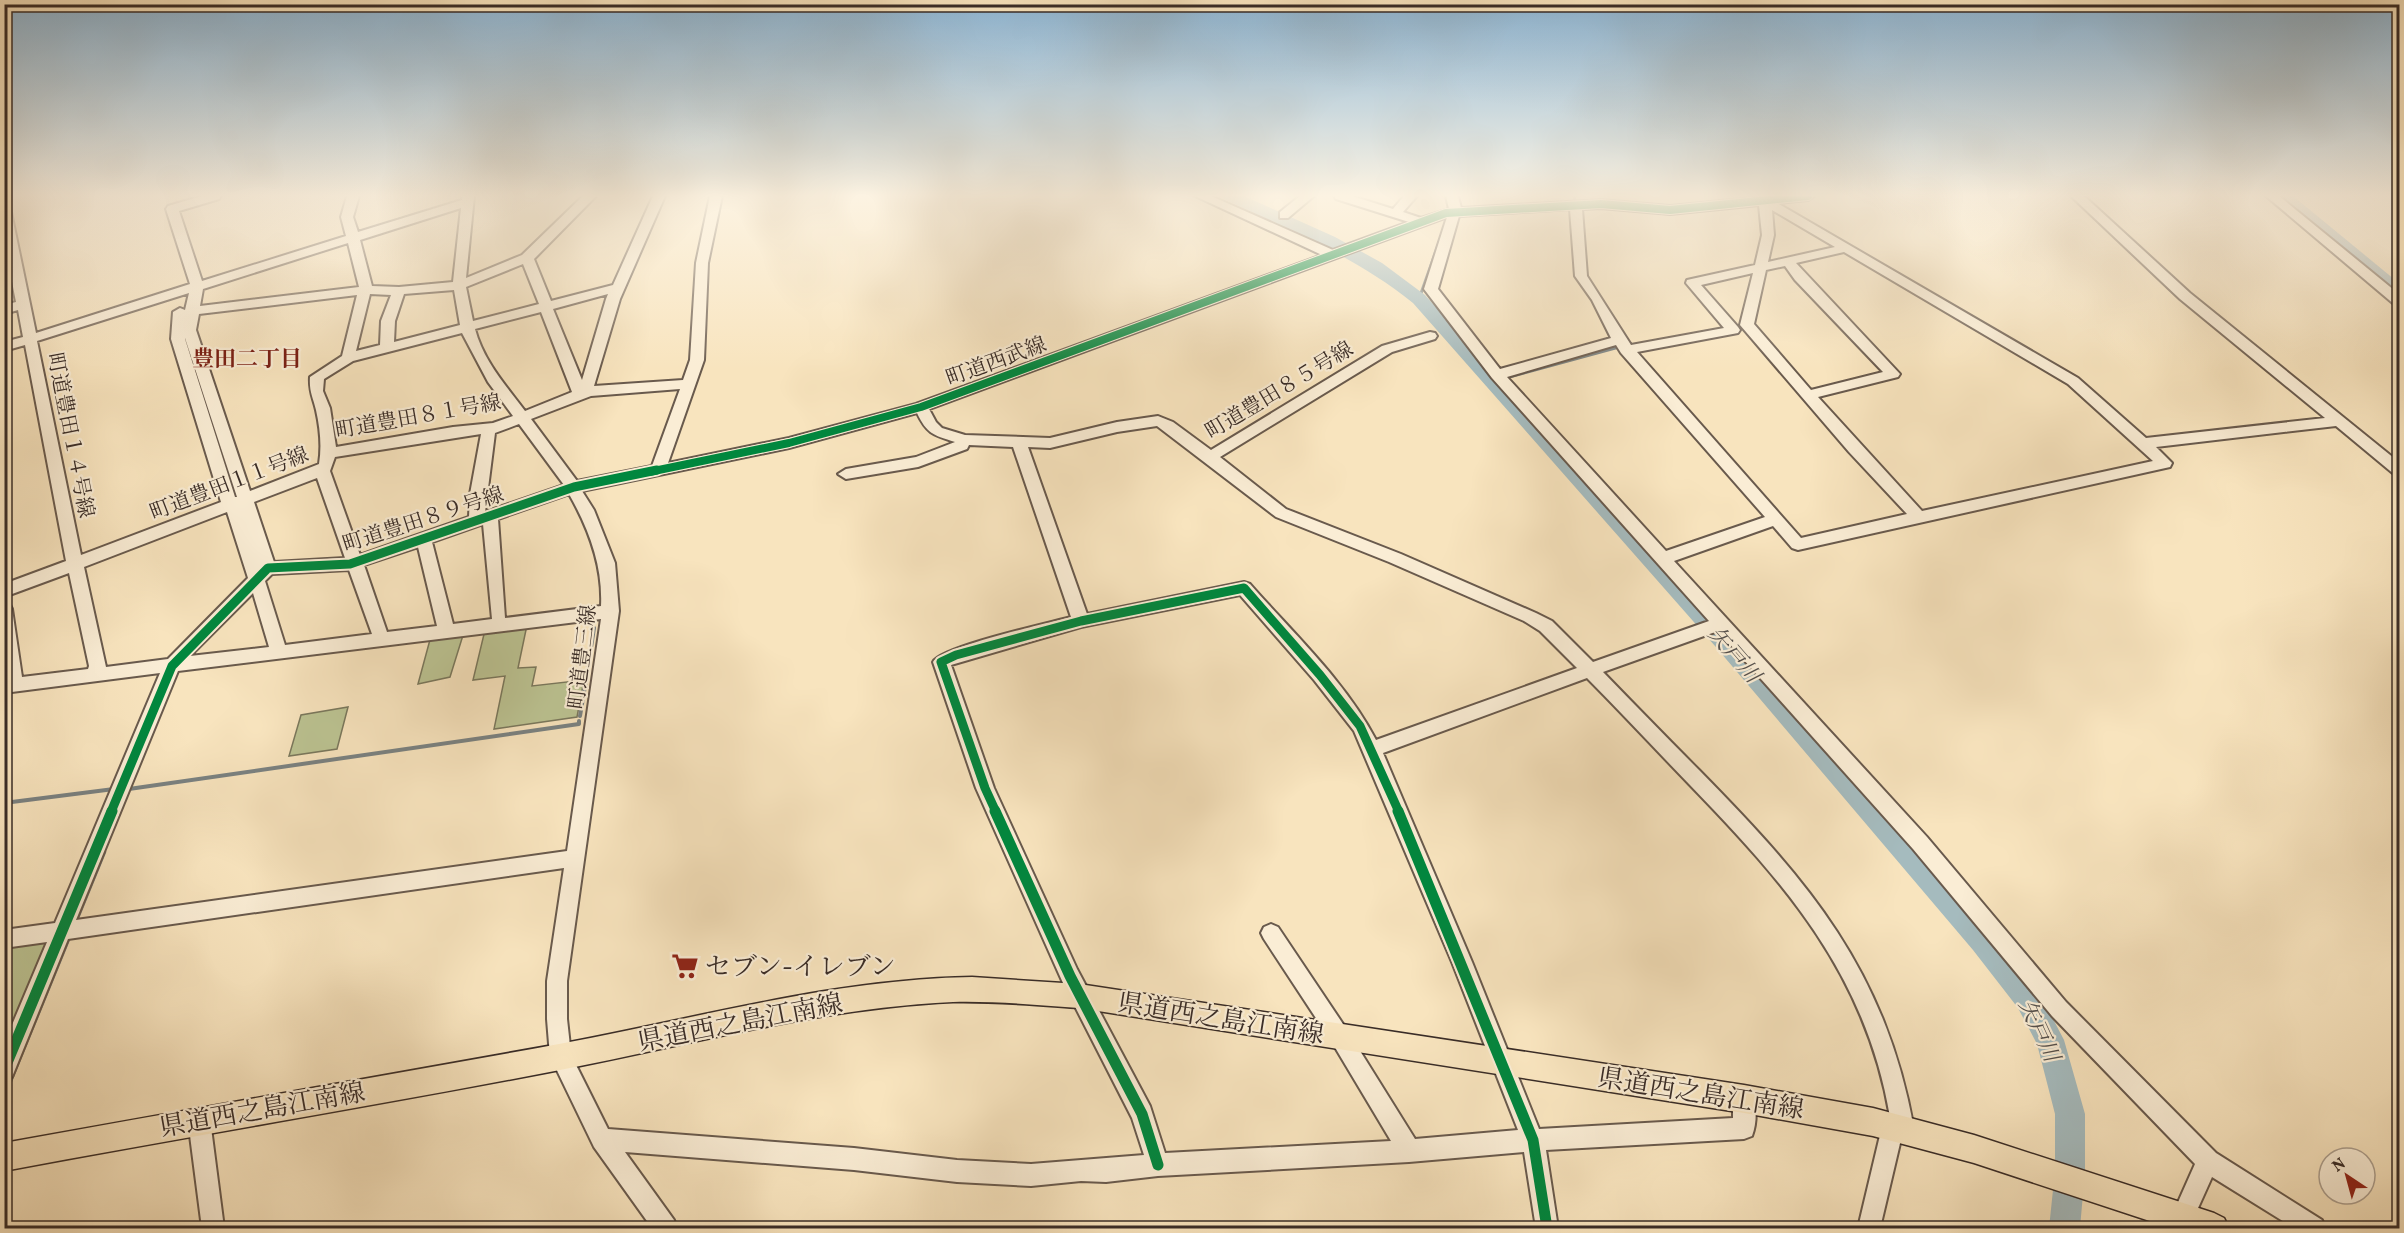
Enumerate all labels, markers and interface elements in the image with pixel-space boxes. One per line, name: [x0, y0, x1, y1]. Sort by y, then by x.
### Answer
street label: 町道西武線: [942, 331, 1051, 394]
street label: 町道豊田８５号線: [1200, 336, 1359, 447]
district label: 豊田二丁目: [192, 345, 302, 376]
street label: 町道豊田１４号線: [39, 350, 100, 521]
street label: 町道豊田８１号線: [333, 389, 504, 446]
street label: 町道豊田１１号線: [146, 441, 313, 528]
street label: 町道豊田８９号線: [339, 481, 508, 560]
street label: 町道豊三線: [563, 603, 604, 711]
water label: 矢戸川: [1700, 621, 1768, 692]
place label: セブン-イレブン: [705, 950, 896, 986]
supermarket icon: セブン-イレブン: [670, 951, 700, 981]
street label: 県道西之島江南線: [635, 986, 846, 1061]
street label: 県道西之島江南線: [1115, 986, 1326, 1054]
water label: 矢戸川: [2010, 995, 2067, 1069]
street label: 県道西之島江南線: [1595, 1061, 1806, 1129]
street label: 県道西之島江南線: [157, 1075, 368, 1147]
north arrow: [2317, 1146, 2377, 1206]
text: N: [2328, 1153, 2351, 1178]

